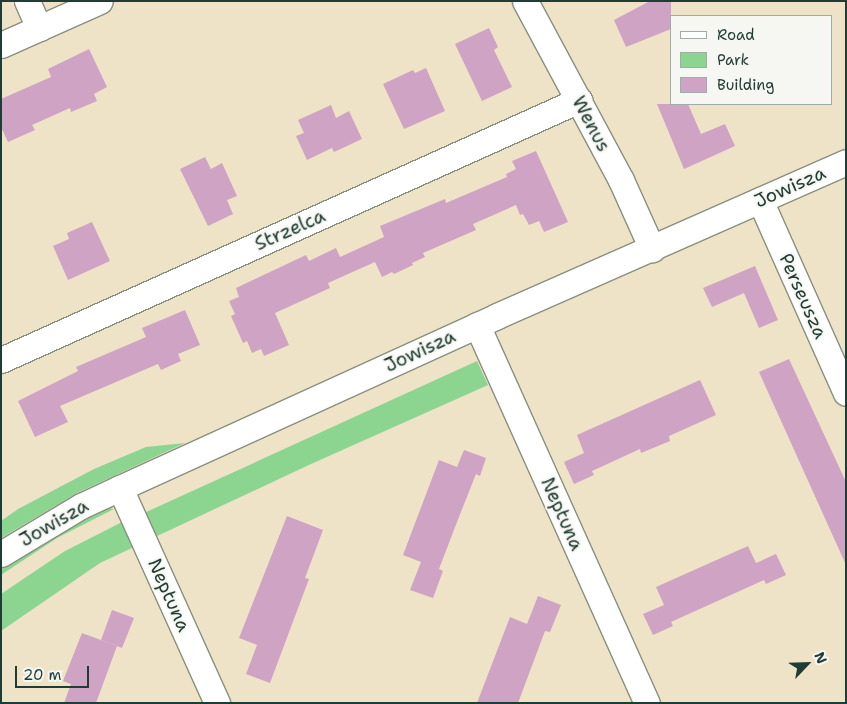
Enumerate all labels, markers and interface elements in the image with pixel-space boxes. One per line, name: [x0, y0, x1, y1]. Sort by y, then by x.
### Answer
legend: [670, 15, 832, 105]
text: Road: [717, 25, 755, 45]
text: Park: [717, 50, 749, 70]
text: Building: [717, 75, 774, 95]
street label: Wenus: [567, 92, 615, 156]
street label: Jowisza: [751, 161, 829, 213]
street label: Strzelca: [251, 204, 329, 256]
street label: Perseusza: [774, 250, 832, 342]
street label: Jowisza: [381, 325, 459, 377]
street label: Neptuna: [536, 474, 588, 554]
street label: Jowisza: [16, 494, 92, 552]
street label: Neptuna: [143, 555, 195, 635]
north arrow: [782, 639, 832, 689]
text: N: [810, 649, 831, 667]
scale bar: [18, 656, 91, 688]
text: 20 m: [23, 665, 62, 685]

